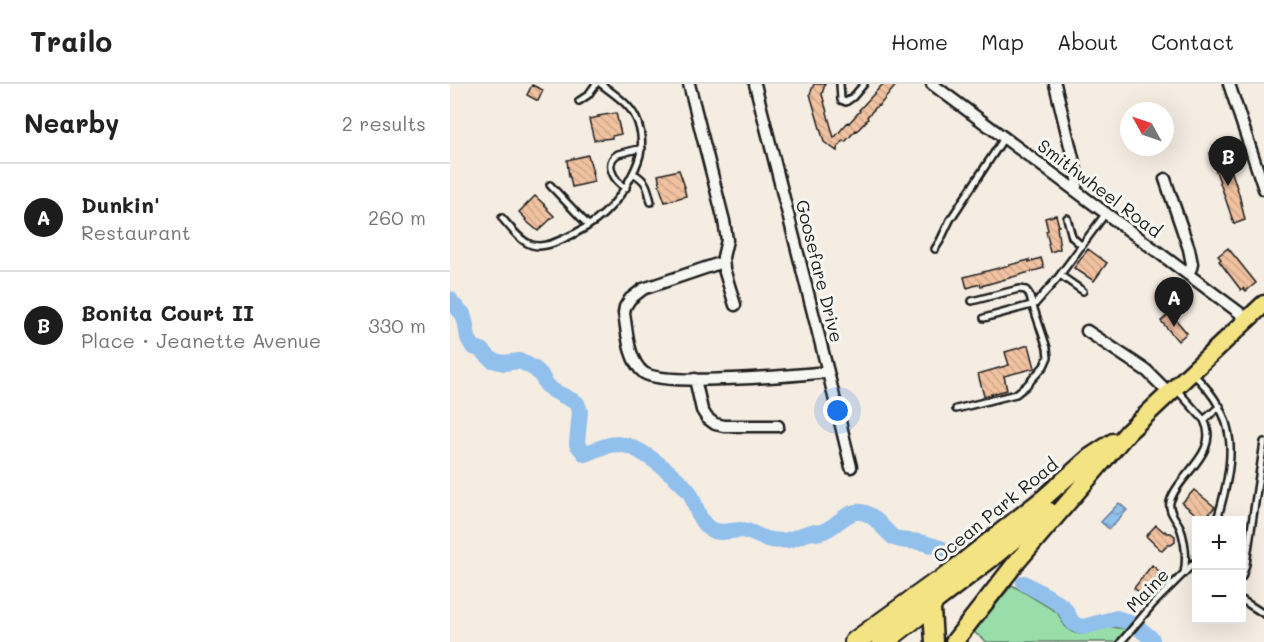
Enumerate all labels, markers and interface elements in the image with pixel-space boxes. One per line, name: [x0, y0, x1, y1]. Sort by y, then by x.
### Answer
text: Trailo: [30, 23, 112, 59]
text: Home: [891, 28, 948, 55]
text: Map: [981, 28, 1024, 55]
text: About: [1057, 28, 1118, 55]
text: Contact: [1151, 28, 1234, 55]
north arrow: [1120, 102, 1174, 156]
text: Nearby: [24, 106, 119, 140]
text: 2 results: [342, 110, 426, 136]
street label: Smithwheel Road: [1033, 133, 1167, 243]
pin: B: [1208, 136, 1248, 186]
text: Dunkin': [81, 190, 160, 219]
street label: Goosefare Drive: [791, 197, 849, 345]
text: A: [37, 204, 50, 230]
text: 260 m: [368, 204, 426, 230]
text: Restaurant: [81, 219, 191, 245]
pin: A: [1154, 278, 1194, 327]
text: Bonita Court II: [81, 298, 254, 327]
text: B: [37, 312, 50, 338]
text: 330 m: [368, 312, 426, 338]
text: Place · Jeanette Avenue: [81, 327, 321, 353]
your location: [823, 396, 852, 425]
street label: Ocean Park Road: [927, 452, 1063, 568]
map controls: [1192, 516, 1246, 624]
button: +: [1192, 516, 1246, 570]
street label: Maine: [1120, 563, 1174, 617]
button: −: [1192, 570, 1246, 624]

